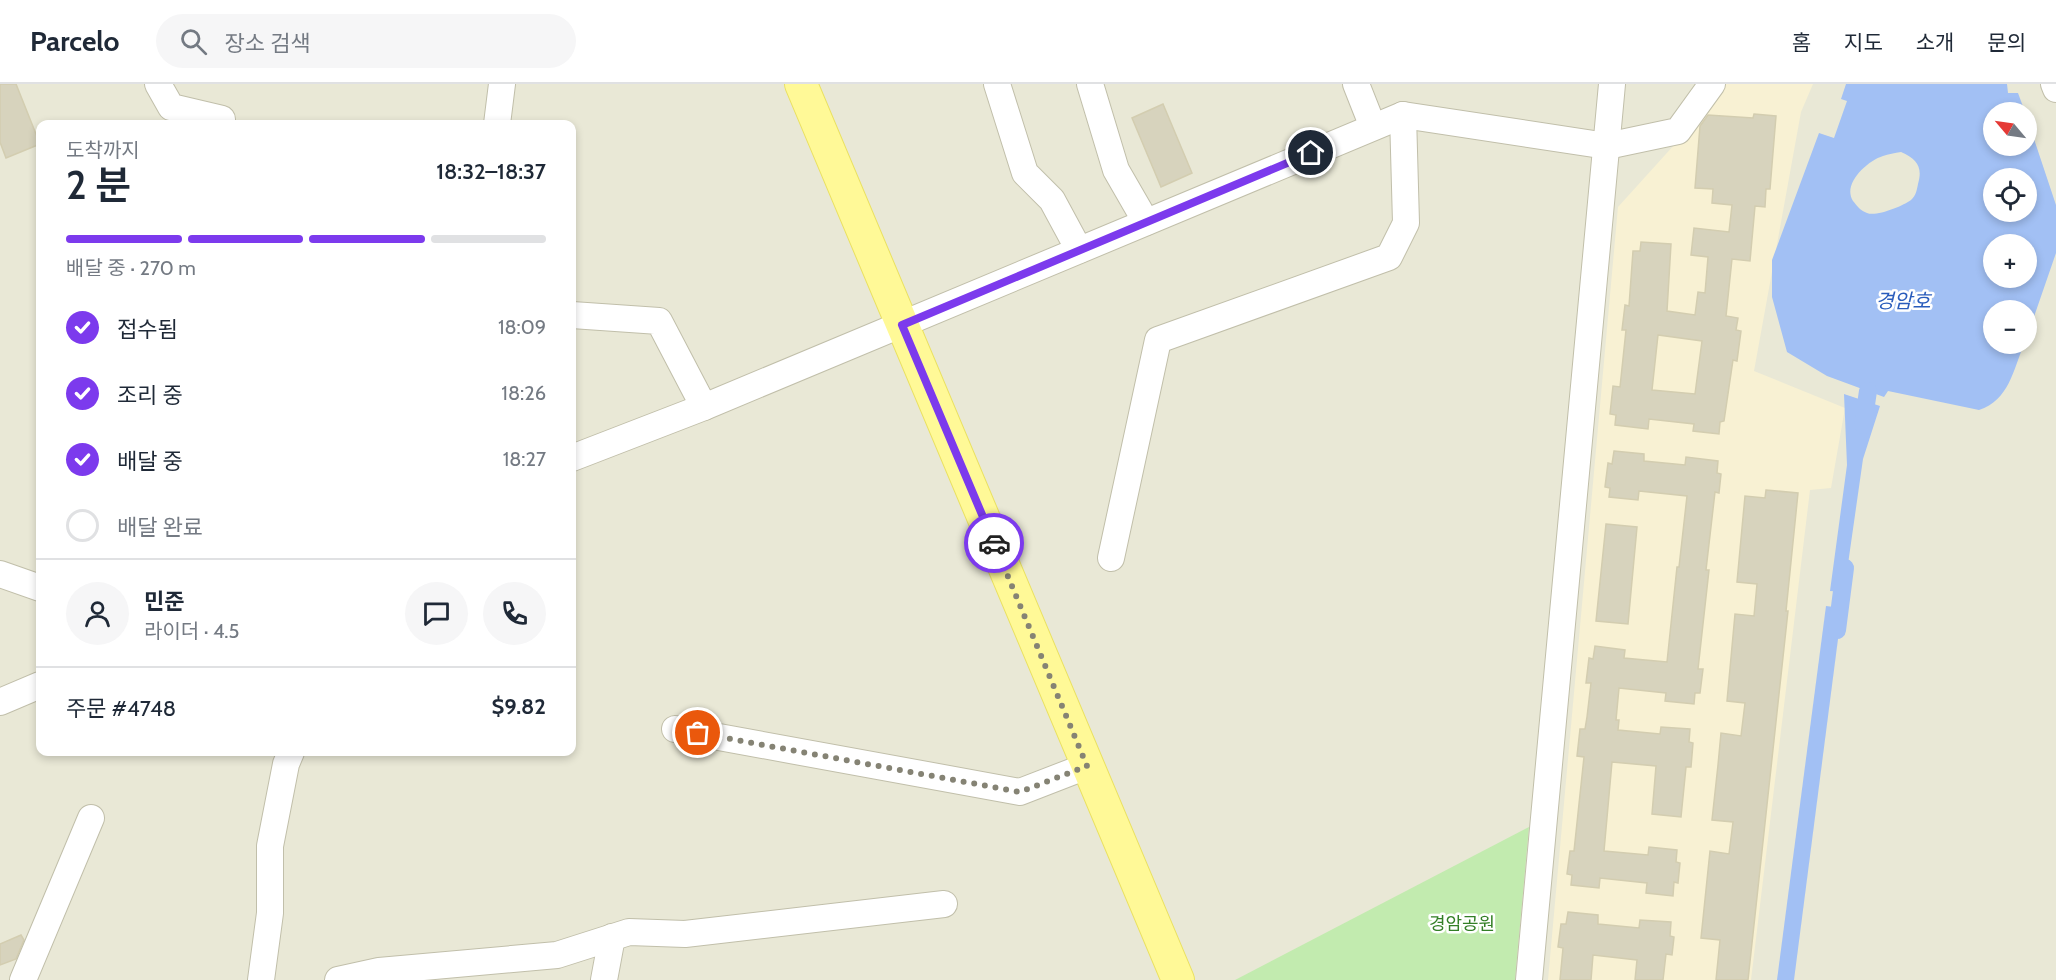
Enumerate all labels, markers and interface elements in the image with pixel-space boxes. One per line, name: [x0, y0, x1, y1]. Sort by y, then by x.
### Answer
search box: [156, 14, 576, 68]
text: Parcelo: [30, 24, 120, 58]
icon: search: [177, 25, 210, 58]
text: 장소 검색: [225, 30, 310, 57]
text: 홈: [1792, 30, 1811, 55]
text: 지도: [1844, 30, 1883, 55]
text: 소개: [1916, 30, 1954, 55]
text: 문의: [1987, 30, 2026, 55]
north arrow: [1983, 102, 2037, 156]
map controls: [1983, 102, 2037, 354]
pin: [1285, 127, 1336, 178]
icon: home: [1294, 136, 1327, 169]
text: 도착까지: [66, 138, 140, 162]
text: 18:32–18:37: [436, 158, 546, 185]
text: 2 분: [66, 161, 131, 209]
button: locate: [1983, 168, 2037, 222]
button: +: [1983, 234, 2037, 288]
text: 배달 중 · 270 m: [66, 256, 196, 280]
water label: 경암호: [1875, 289, 1932, 313]
button: −: [1983, 300, 2037, 354]
icon: check: [66, 311, 99, 344]
text: 18:09: [498, 315, 546, 339]
text: 접수됨: [117, 316, 178, 343]
icon: check: [66, 377, 99, 410]
text: 18:26: [501, 381, 546, 405]
text: 조리 중: [117, 382, 183, 409]
icon: check: [66, 443, 99, 476]
text: 18:27: [503, 447, 546, 471]
text: 배달 중: [117, 448, 183, 475]
courier: [964, 513, 1024, 573]
text: 배달 완료: [117, 514, 203, 541]
icon: car: [978, 527, 1011, 560]
button: person: [66, 582, 129, 645]
button: chat: [405, 582, 468, 645]
button: phone: [483, 582, 546, 645]
text: 민준: [144, 588, 184, 615]
text: 라이더 · 4.5: [144, 619, 239, 643]
text: $9.82: [491, 693, 546, 720]
text: 주문 #4748: [66, 695, 176, 722]
pin: [672, 707, 723, 758]
icon: bag: [681, 716, 714, 749]
park label: 경암공원: [1429, 913, 1495, 935]

